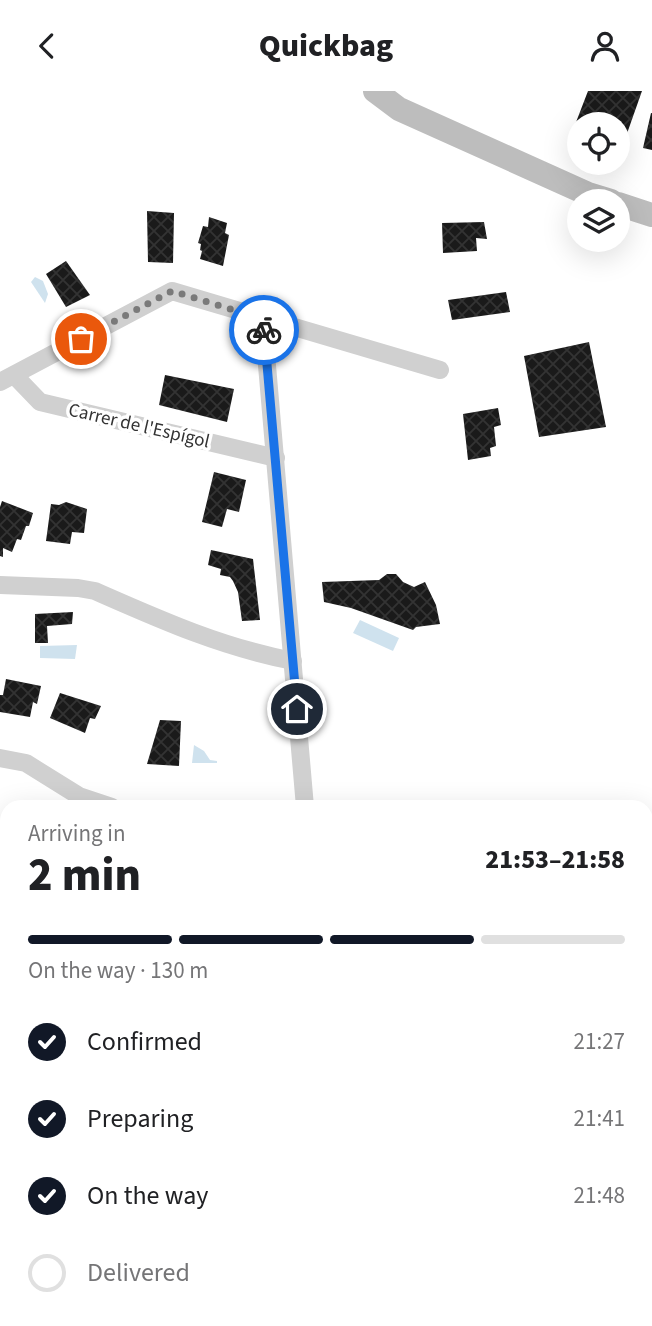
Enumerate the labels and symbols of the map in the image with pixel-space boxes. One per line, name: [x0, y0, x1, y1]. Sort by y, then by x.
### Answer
courier: [229, 295, 299, 365]
pin: [51, 309, 111, 369]
street label: Carrer de l'Espígol: [66, 397, 212, 455]
pin: [267, 679, 327, 739]

